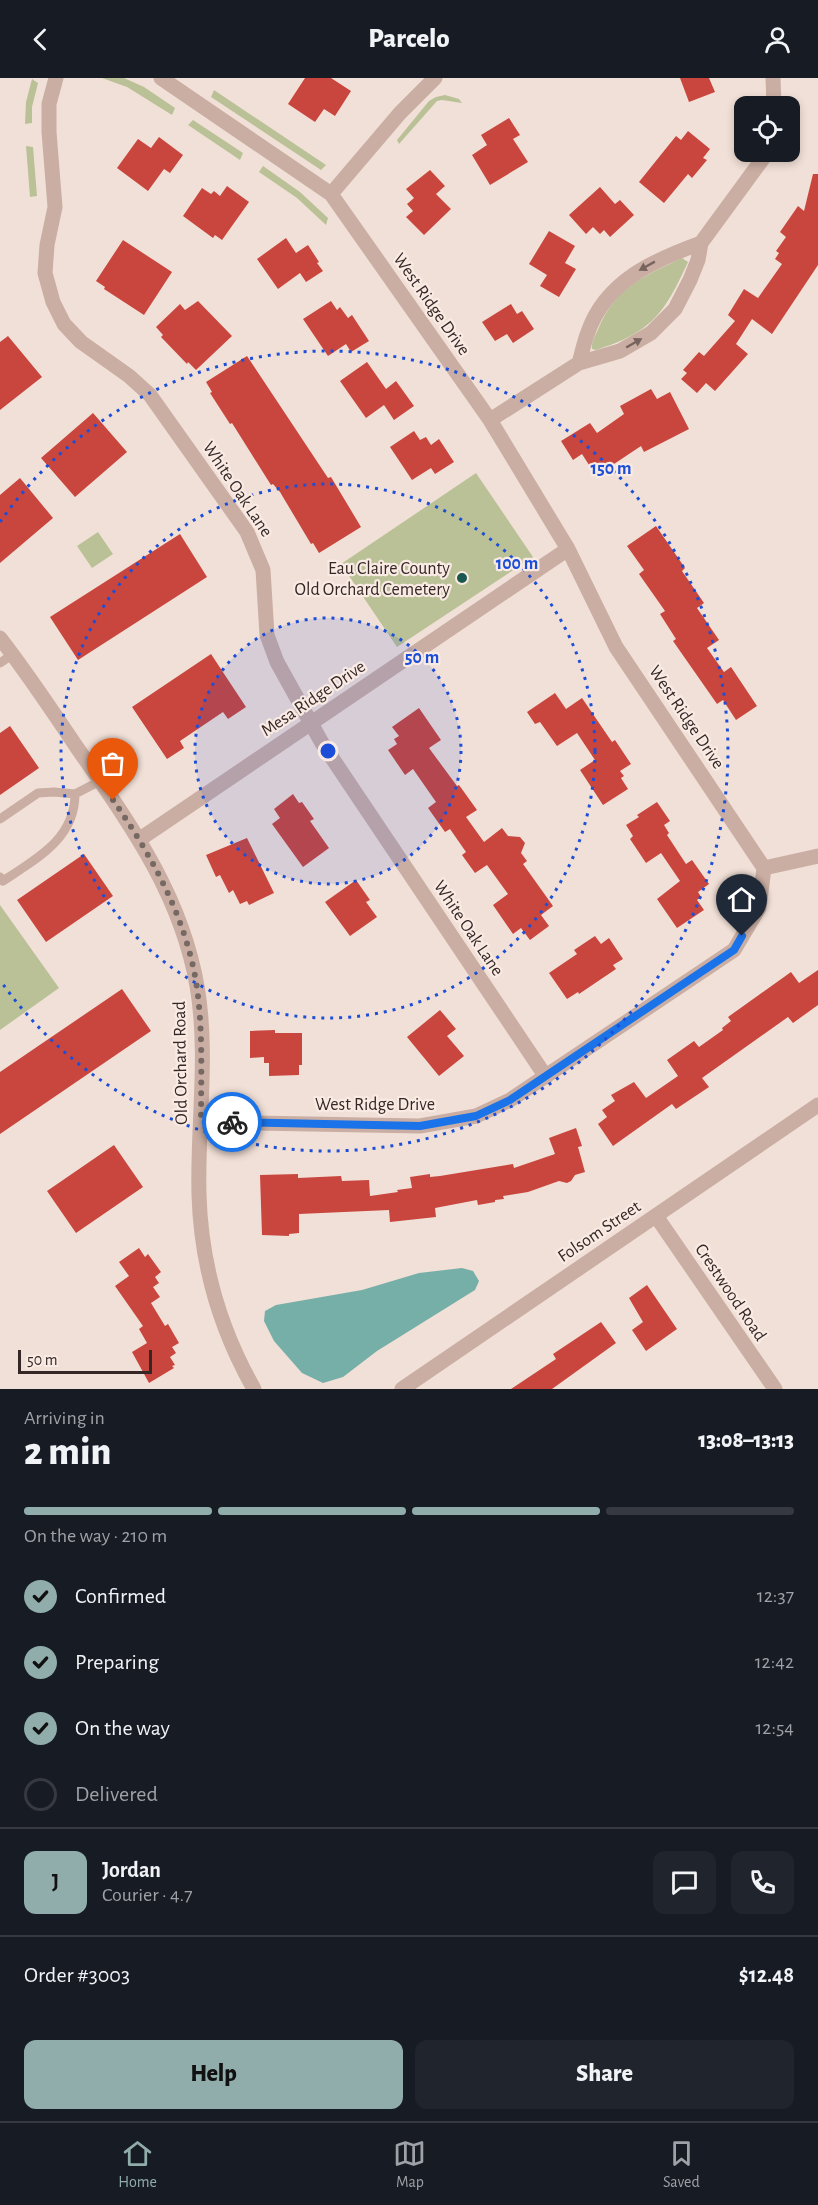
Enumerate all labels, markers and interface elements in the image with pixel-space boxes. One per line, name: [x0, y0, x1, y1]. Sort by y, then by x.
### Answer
icon: back: [24, 23, 57, 56]
icon: person: [761, 23, 794, 56]
text: Parcelo: [368, 25, 450, 52]
map controls: [734, 96, 800, 162]
button: locate: [734, 96, 800, 162]
street label: West Ridge Drive: [389, 250, 473, 359]
one-way arrow: [638, 261, 655, 271]
one-way arrow: [626, 337, 642, 348]
street label: White Oak Lane: [199, 439, 276, 540]
text: 150 m: [591, 460, 631, 478]
text: 100 m: [496, 555, 538, 573]
place label: Eau Claire County Old Orchard Cemetery: [295, 560, 450, 599]
marker: Eau Claire County Old Orchard Cemetery: [455, 571, 469, 585]
text: 50 m: [405, 649, 439, 667]
street label: Mesa Ridge Drive: [258, 657, 369, 740]
street label: West Ridge Drive: [645, 663, 727, 772]
pin: [87, 738, 138, 800]
centre of rings: [318, 741, 338, 761]
icon: bag: [96, 747, 129, 780]
pin: [716, 874, 767, 936]
street label: White Oak Lane: [430, 878, 507, 979]
icon: home: [725, 883, 758, 916]
street label: Old Orchard Road: [171, 1001, 191, 1125]
courier: [202, 1092, 262, 1152]
street label: West Ridge Drive: [315, 1096, 435, 1114]
icon: bike: [216, 1106, 249, 1139]
street label: Folsom Street: [555, 1198, 644, 1266]
street label: Crestwood Road: [691, 1241, 769, 1344]
scale bar: [18, 1347, 152, 1374]
text: 50 m: [27, 1352, 58, 1368]
text: Arriving in: [24, 1408, 105, 1428]
text: 13:08–13:13: [698, 1429, 794, 1451]
text: 2 min: [24, 1433, 111, 1472]
text: On the way · 210 m: [24, 1526, 167, 1546]
icon: check: [24, 1580, 57, 1613]
text: Confirmed: [75, 1585, 166, 1607]
text: 12:37: [757, 1586, 794, 1606]
icon: check: [24, 1646, 57, 1679]
text: Preparing: [75, 1651, 159, 1673]
text: 12:42: [755, 1652, 794, 1672]
icon: check: [24, 1712, 57, 1745]
text: On the way: [75, 1717, 170, 1739]
text: 12:54: [755, 1718, 794, 1738]
text: Delivered: [75, 1783, 158, 1805]
button: chat: [653, 1851, 716, 1914]
button: phone: [731, 1851, 794, 1914]
text: Jordan: [102, 1859, 161, 1881]
text: J: [52, 1871, 59, 1893]
text: Courier · 4.7: [102, 1885, 193, 1905]
text: Order #3003: [24, 1964, 130, 1986]
text: $12.48: [739, 1964, 794, 1986]
button: Help: [24, 2040, 403, 2109]
button: Share: [415, 2040, 794, 2109]
tab: Home: [118, 2137, 157, 2192]
tab: Map: [393, 2137, 426, 2192]
tab: Saved: [663, 2137, 700, 2192]

